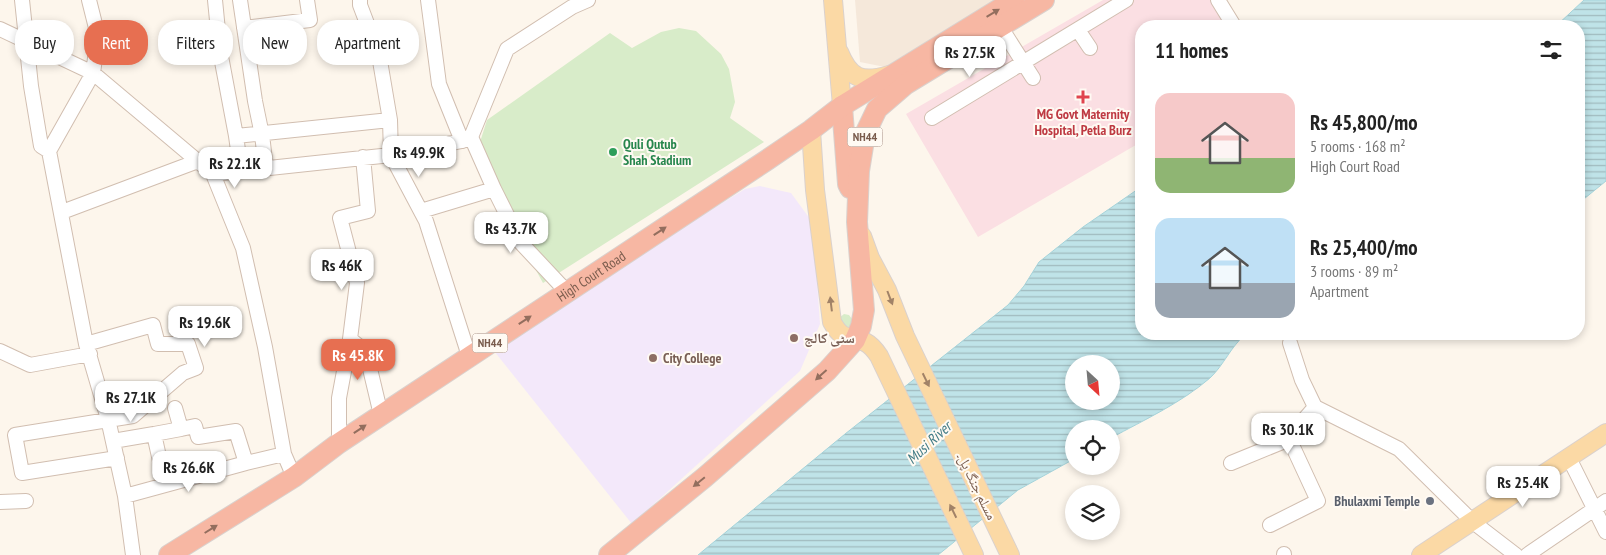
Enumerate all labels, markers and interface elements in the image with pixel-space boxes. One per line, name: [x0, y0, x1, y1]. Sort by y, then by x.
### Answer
one-way arrow: [987, 8, 1000, 17]
chip: Buy: [15, 20, 74, 65]
chip: Rent: [84, 20, 148, 65]
chip: Filters: [158, 20, 233, 65]
chip: New: [243, 20, 307, 65]
chip: Apartment: [317, 20, 419, 65]
pin: Rs 27.5K: [918, 36, 1022, 78]
icon: filters: [1537, 36, 1565, 64]
text: 11 homes: [1155, 37, 1228, 64]
text: Rs 27.5K: [945, 42, 995, 62]
marker: MG Govt Maternity Hospital, Petla Burz: [1076, 90, 1090, 104]
place label: MG Govt Maternity Hospital, Petla Burz: [1034, 105, 1132, 139]
text: Rs 45,800/mo: [1310, 109, 1418, 136]
icon: home: [1195, 113, 1255, 173]
road number: NH44: [848, 128, 882, 146]
place label: Quli Qutub Shah Stadium: [623, 135, 691, 169]
pin: Rs 49.9K: [367, 136, 471, 178]
text: 5 rooms · 168 m²: [1310, 136, 1406, 156]
text: Rs 49.9K: [393, 142, 445, 162]
pin: Rs 22.1K: [183, 146, 287, 189]
marker: Quli Qutub Shah Stadium: [607, 146, 619, 158]
text: Rs 22.1K: [209, 153, 261, 173]
text: High Court Road: [1310, 156, 1400, 176]
pin: Rs 43.7K: [459, 212, 563, 254]
text: Rs 43.7K: [485, 218, 537, 238]
one-way arrow: [654, 226, 667, 235]
text: Rs 25,400/mo: [1310, 234, 1418, 261]
icon: home: [1195, 238, 1255, 298]
street label: High Court Road: [553, 247, 629, 306]
pin: Rs 46K: [301, 248, 383, 291]
text: Rs 46K: [322, 255, 362, 275]
text: 3 rooms · 89 m²: [1310, 261, 1398, 281]
text: Apartment: [1310, 281, 1369, 301]
one-way arrow: [887, 291, 894, 306]
one-way arrow: [826, 296, 834, 312]
pin: Rs 19.6K: [153, 306, 257, 348]
text: Rs 19.6K: [179, 312, 231, 332]
one-way arrow: [518, 315, 531, 325]
place label: سٹی کالج: [804, 329, 855, 347]
marker: سٹی کالج: [788, 332, 800, 344]
road number: NH44: [472, 333, 508, 352]
pin: Rs 45.8K: [306, 338, 410, 381]
text: Rs 45.8K: [332, 345, 384, 365]
place label: City College: [663, 349, 721, 367]
marker: City College: [647, 352, 659, 364]
north arrow: [1065, 355, 1120, 410]
map controls: [1065, 355, 1120, 540]
one-way arrow: [816, 369, 828, 381]
one-way arrow: [922, 373, 930, 387]
pin: Rs 27.1K: [79, 380, 183, 423]
text: Rs 27.1K: [106, 387, 156, 407]
pin: Rs 30.1K: [1236, 412, 1340, 455]
water label: Musi River: [902, 416, 956, 468]
text: Rs 30.1K: [1262, 419, 1314, 439]
button: locate: [1065, 420, 1120, 475]
one-way arrow: [353, 424, 367, 434]
street label: مسلم جنگ پل۔: [952, 449, 1001, 523]
pin: Rs 26.6K: [137, 450, 241, 493]
text: Rs 26.6K: [163, 457, 215, 477]
pin: Rs 25.4K: [1471, 466, 1575, 508]
text: Rs 25.4K: [1497, 472, 1549, 492]
one-way arrow: [693, 476, 706, 487]
button: layers: [1065, 485, 1120, 540]
place label: Bhulaxmi Temple: [1334, 492, 1420, 510]
marker: Bhulaxmi Temple: [1424, 495, 1436, 507]
one-way arrow: [949, 504, 957, 518]
one-way arrow: [204, 525, 217, 534]

